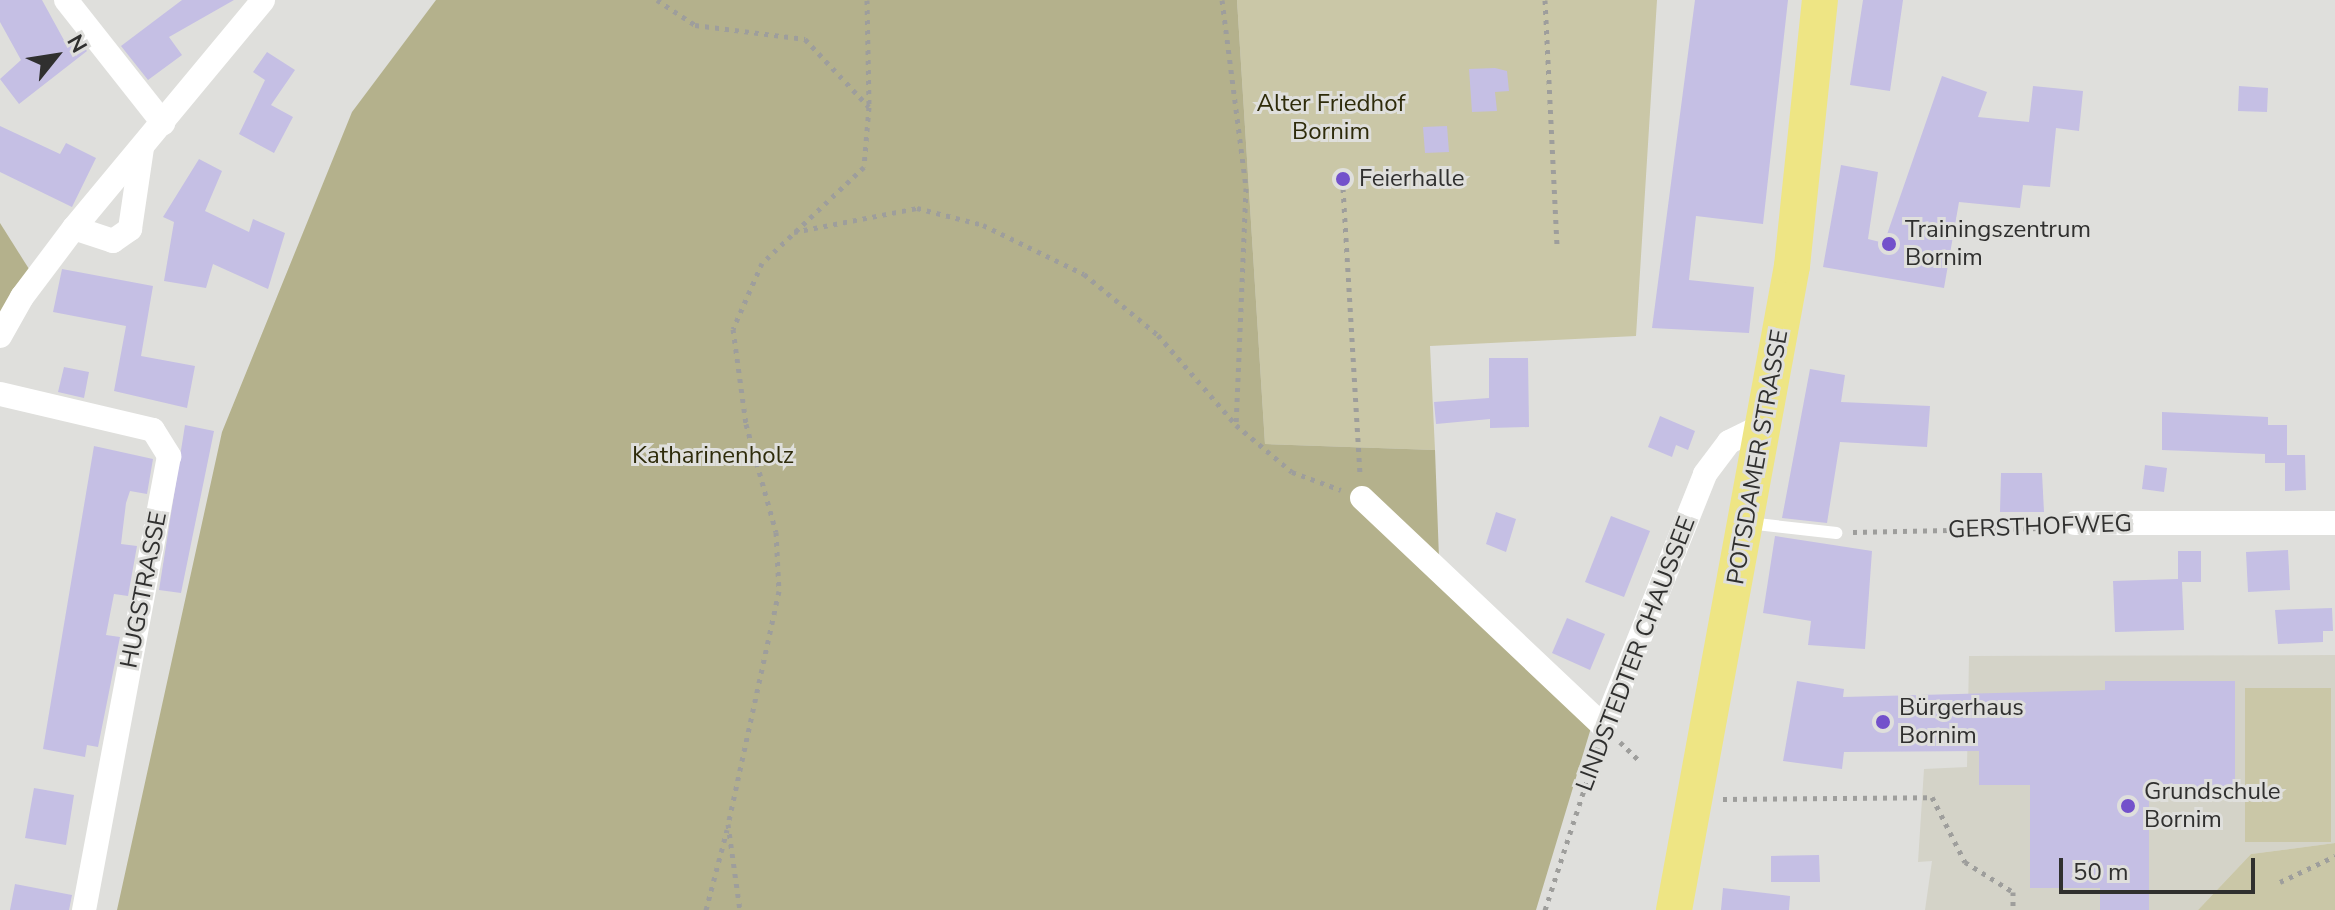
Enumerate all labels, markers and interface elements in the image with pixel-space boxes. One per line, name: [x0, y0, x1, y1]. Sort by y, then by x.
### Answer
north arrow: [16, 16, 96, 96]
text: N: [60, 29, 94, 59]
park label: Alter Friedhof Bornim: [1257, 90, 1405, 146]
place label: Feierhalle: [1359, 165, 1465, 193]
marker: Feierhalle: [1334, 170, 1352, 188]
place label: Trainingszentrum Bornim: [1905, 216, 2091, 272]
marker: Trainingszentrum Bornim: [1880, 235, 1898, 253]
street label: POTSDAMER STRASSE: [1721, 327, 1795, 587]
park label: Katharinenholz: [632, 442, 794, 470]
street label: HUGSTRASSE: [115, 509, 173, 671]
street label: GERSTHOFWEG: [1948, 509, 2132, 545]
street label: LINDSTEDTER CHAUSSEE: [1570, 513, 1702, 795]
place label: Bürgerhaus Bornim: [1899, 694, 2024, 750]
marker: Bürgerhaus Bornim: [1874, 713, 1892, 731]
place label: Grundschule Bornim: [2144, 778, 2281, 834]
marker: Grundschule Bornim: [2119, 797, 2137, 815]
scale bar: [2063, 842, 2259, 892]
text: 50 m: [2073, 856, 2129, 888]

